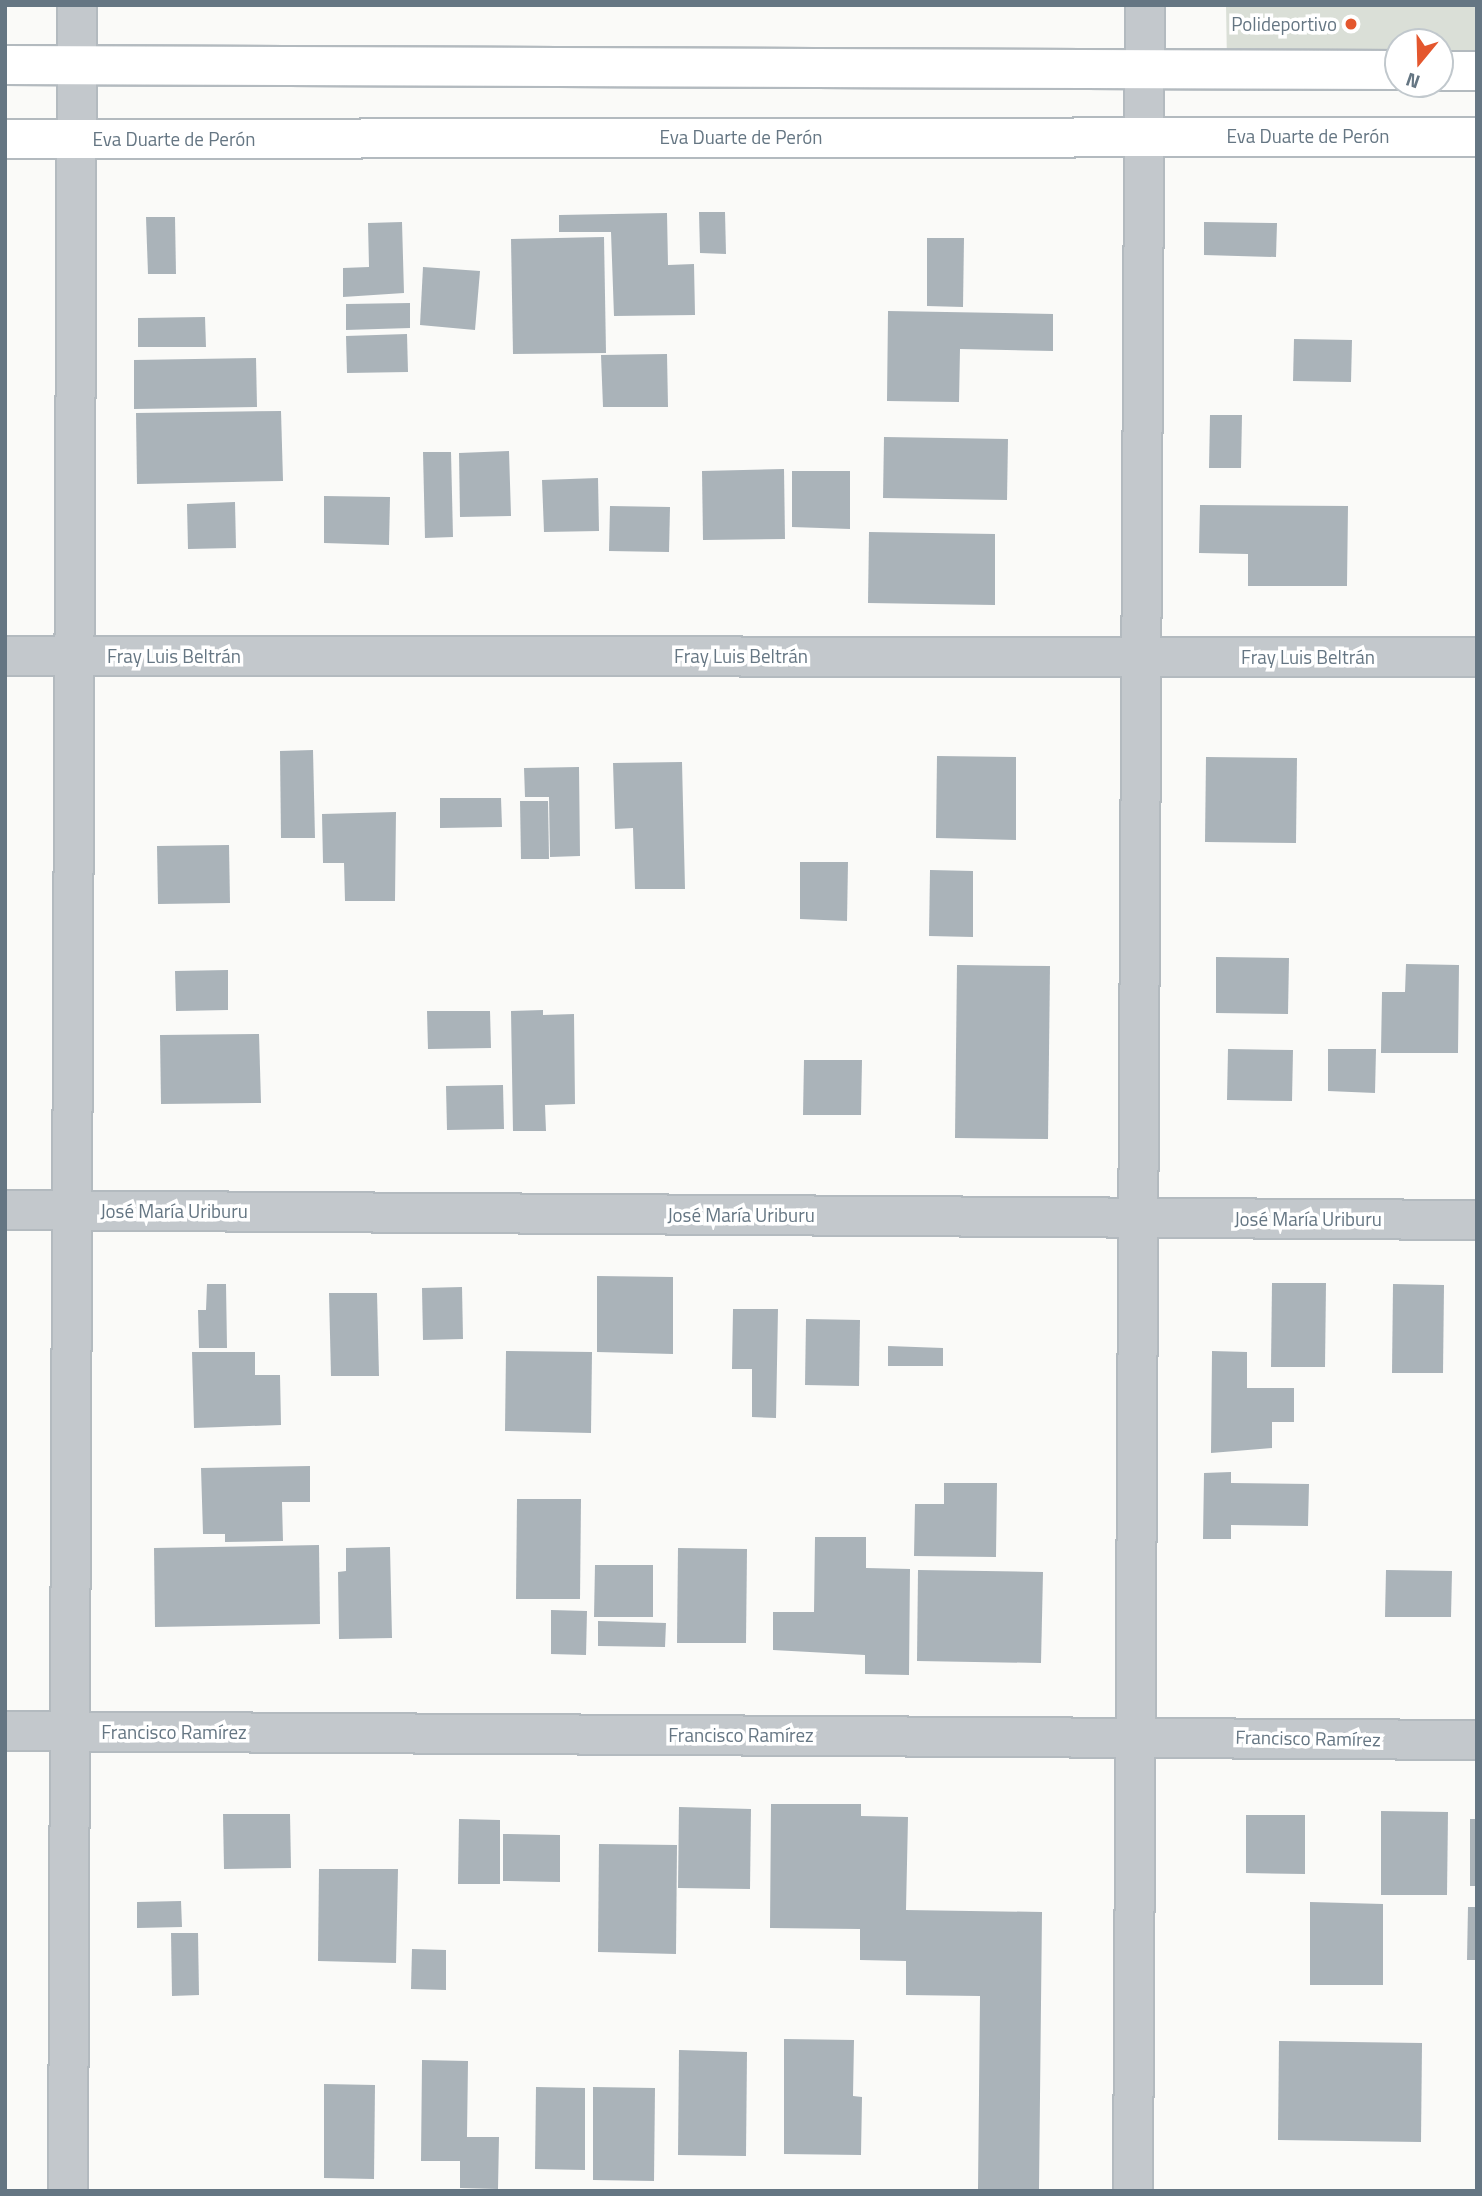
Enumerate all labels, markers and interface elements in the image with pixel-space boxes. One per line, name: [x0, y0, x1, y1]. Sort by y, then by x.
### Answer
place label: Polideportivo: [1231, 13, 1337, 35]
marker: Polideportivo: [1343, 16, 1359, 32]
north arrow: [1384, 28, 1454, 98]
text: N: [1402, 66, 1424, 97]
street label: Eva Duarte de Perón: [1226, 125, 1390, 147]
street label: Eva Duarte de Perón: [659, 126, 823, 148]
street label: Eva Duarte de Perón: [92, 128, 256, 150]
street label: Fray Luis Beltrán: [107, 645, 241, 667]
street label: Fray Luis Beltrán: [674, 645, 808, 667]
street label: Fray Luis Beltrán: [1241, 646, 1375, 668]
street label: José María Uriburu: [100, 1200, 248, 1222]
street label: José María Uriburu: [667, 1204, 815, 1226]
street label: José María Uriburu: [1234, 1208, 1382, 1230]
street label: Francisco Ramírez: [101, 1721, 247, 1743]
street label: Francisco Ramírez: [668, 1724, 814, 1746]
street label: Francisco Ramírez: [1235, 1725, 1381, 1751]

